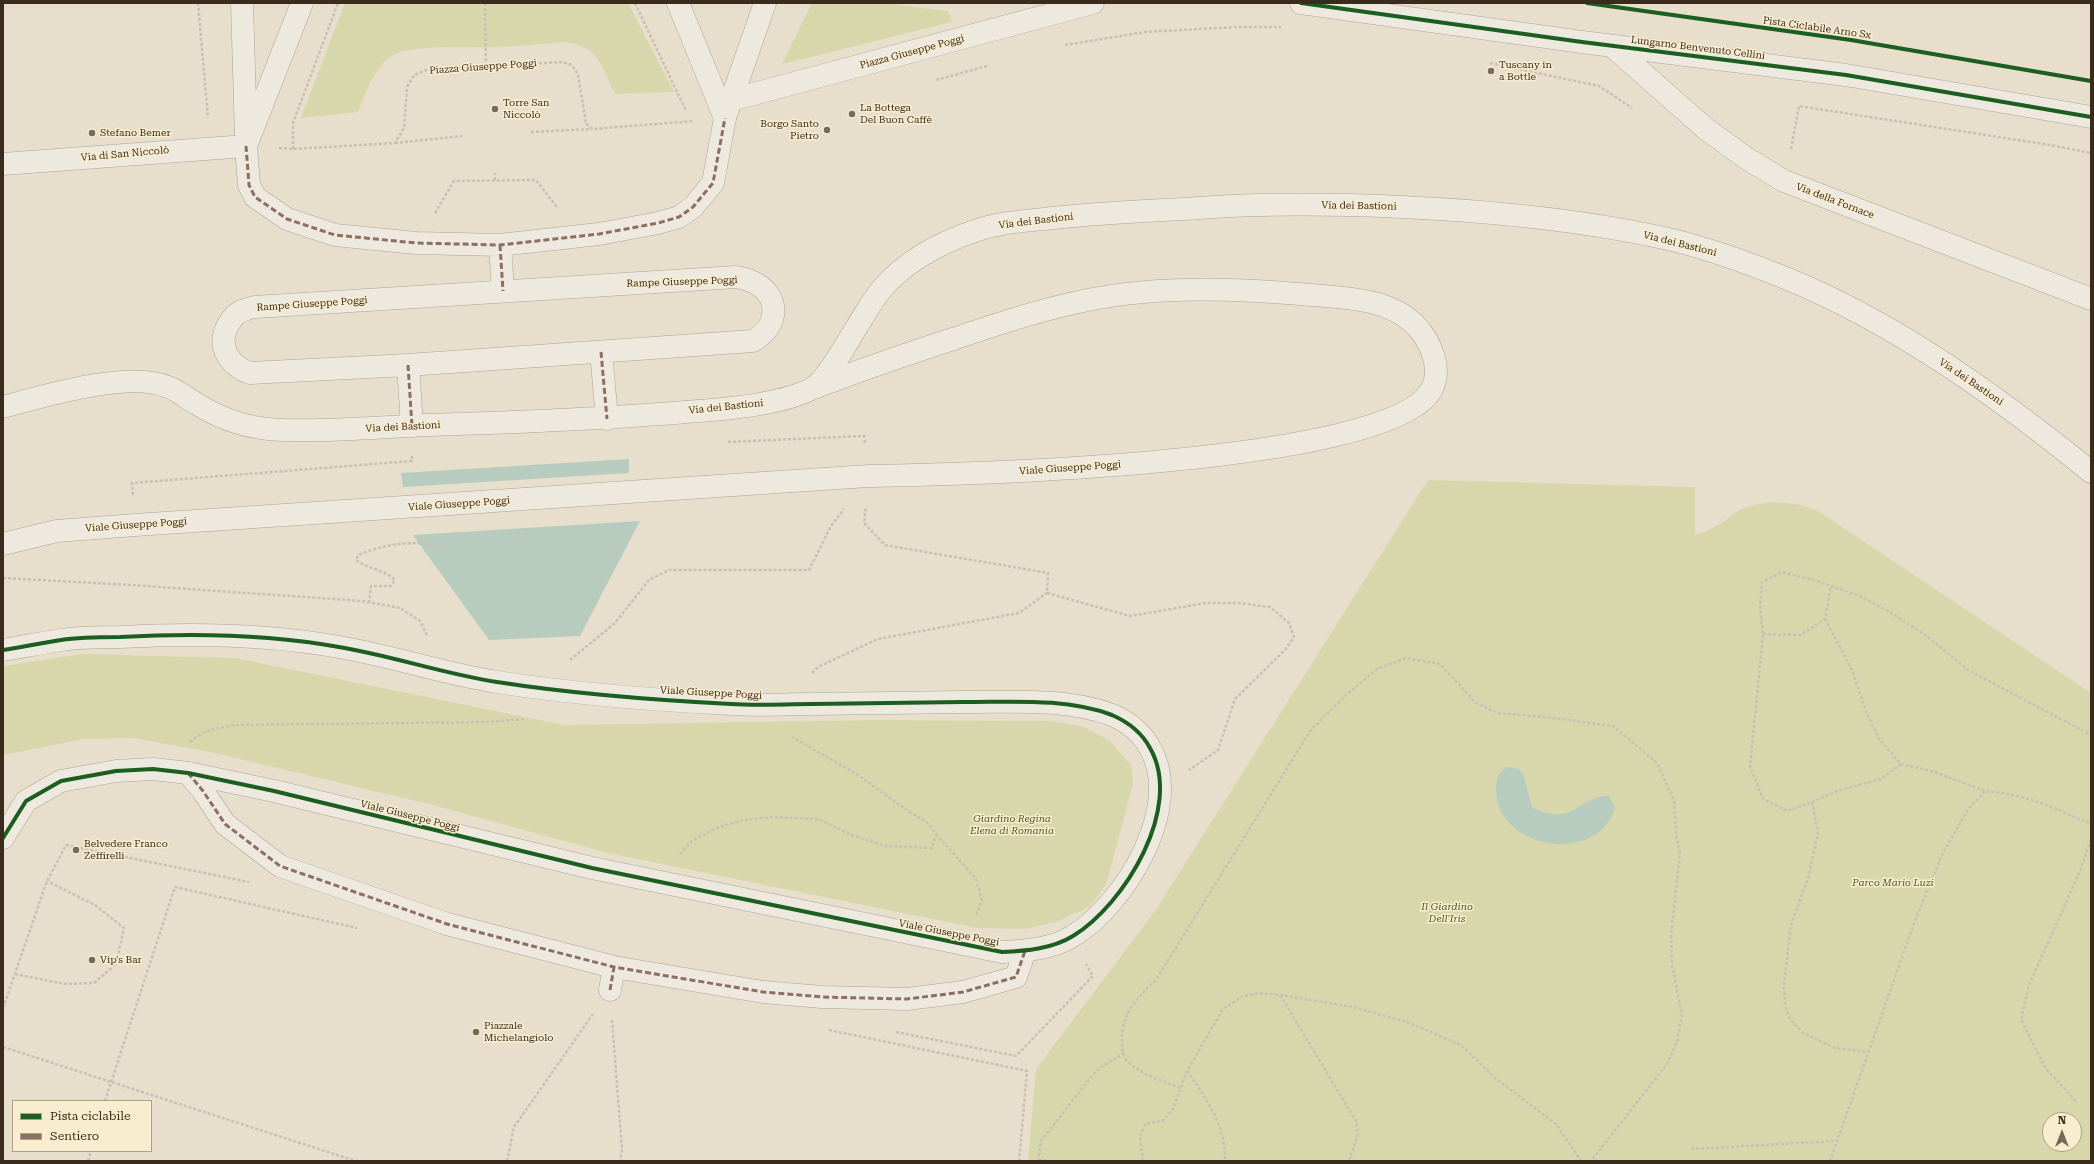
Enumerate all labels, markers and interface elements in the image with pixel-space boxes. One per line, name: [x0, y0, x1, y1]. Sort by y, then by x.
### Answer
street label: Pista Ciclabile Arno Sx: [1762, 14, 1872, 42]
street label: Piazza Giuseppe Poggi: [858, 32, 966, 72]
street label: Lungarno Benvenuto Cellini: [1630, 34, 1766, 62]
street label: Piazza Giuseppe Poggi: [429, 57, 537, 77]
place label: Tuscany in a Bottle: [1499, 59, 1552, 82]
marker: Tuscany in a Bottle: [1486, 66, 1496, 76]
place label: Torre San Niccolò: [503, 97, 549, 120]
place label: La Bottega Del Buon Caffè: [860, 102, 932, 126]
marker: Torre San Niccolò: [490, 104, 500, 114]
marker: La Bottega Del Buon Caffè: [847, 109, 857, 119]
place label: Borgo Santo Pietro: [760, 118, 819, 142]
marker: Borgo Santo Pietro: [822, 125, 832, 135]
place label: Stefano Bemer: [100, 127, 170, 139]
marker: Stefano Bemer: [87, 128, 97, 138]
street label: Via di San Niccolò: [80, 144, 170, 164]
street label: Via della Fornace: [1794, 181, 1876, 221]
street label: Via dei Bastioni: [1321, 199, 1397, 213]
street label: Via dei Bastioni: [998, 210, 1074, 232]
street label: Via dei Bastioni: [1642, 229, 1718, 259]
street label: Rampe Giuseppe Poggi: [626, 274, 738, 290]
street label: Rampe Giuseppe Poggi: [256, 294, 368, 314]
street label: Via dei Bastioni: [1936, 356, 2006, 408]
street label: Via dei Bastioni: [688, 397, 764, 417]
street label: Via dei Bastioni: [365, 419, 441, 435]
street label: Viale Giuseppe Poggi: [1019, 458, 1121, 478]
street label: Viale Giuseppe Poggi: [408, 494, 510, 514]
street label: Viale Giuseppe Poggi: [85, 515, 187, 535]
street label: Viale Giuseppe Poggi: [660, 684, 762, 702]
street label: Viale Giuseppe Poggi: [359, 798, 461, 834]
park label: Giardino Regina Elena di Romania: [970, 813, 1054, 836]
place label: Belvedere Franco Zeffirelli: [84, 838, 168, 862]
marker: Belvedere Franco Zeffirelli: [71, 845, 81, 855]
park label: Parco Mario Luzi: [1852, 877, 1934, 889]
park label: Il Giardino Dell'Iris: [1421, 901, 1473, 924]
street label: Viale Giuseppe Poggi: [898, 917, 1000, 949]
place label: Vip's Bar: [100, 954, 142, 966]
marker: Vip's Bar: [87, 955, 97, 965]
place label: Piazzale Michelangiolo: [484, 1020, 553, 1044]
marker: Piazzale Michelangiolo: [471, 1027, 481, 1037]
legend: [12, 1100, 152, 1152]
text: Pista ciclabile: [50, 1109, 131, 1123]
north arrow: [2042, 1112, 2082, 1152]
text: N: [2058, 1114, 2066, 1127]
text: Sentiero: [50, 1129, 99, 1143]

